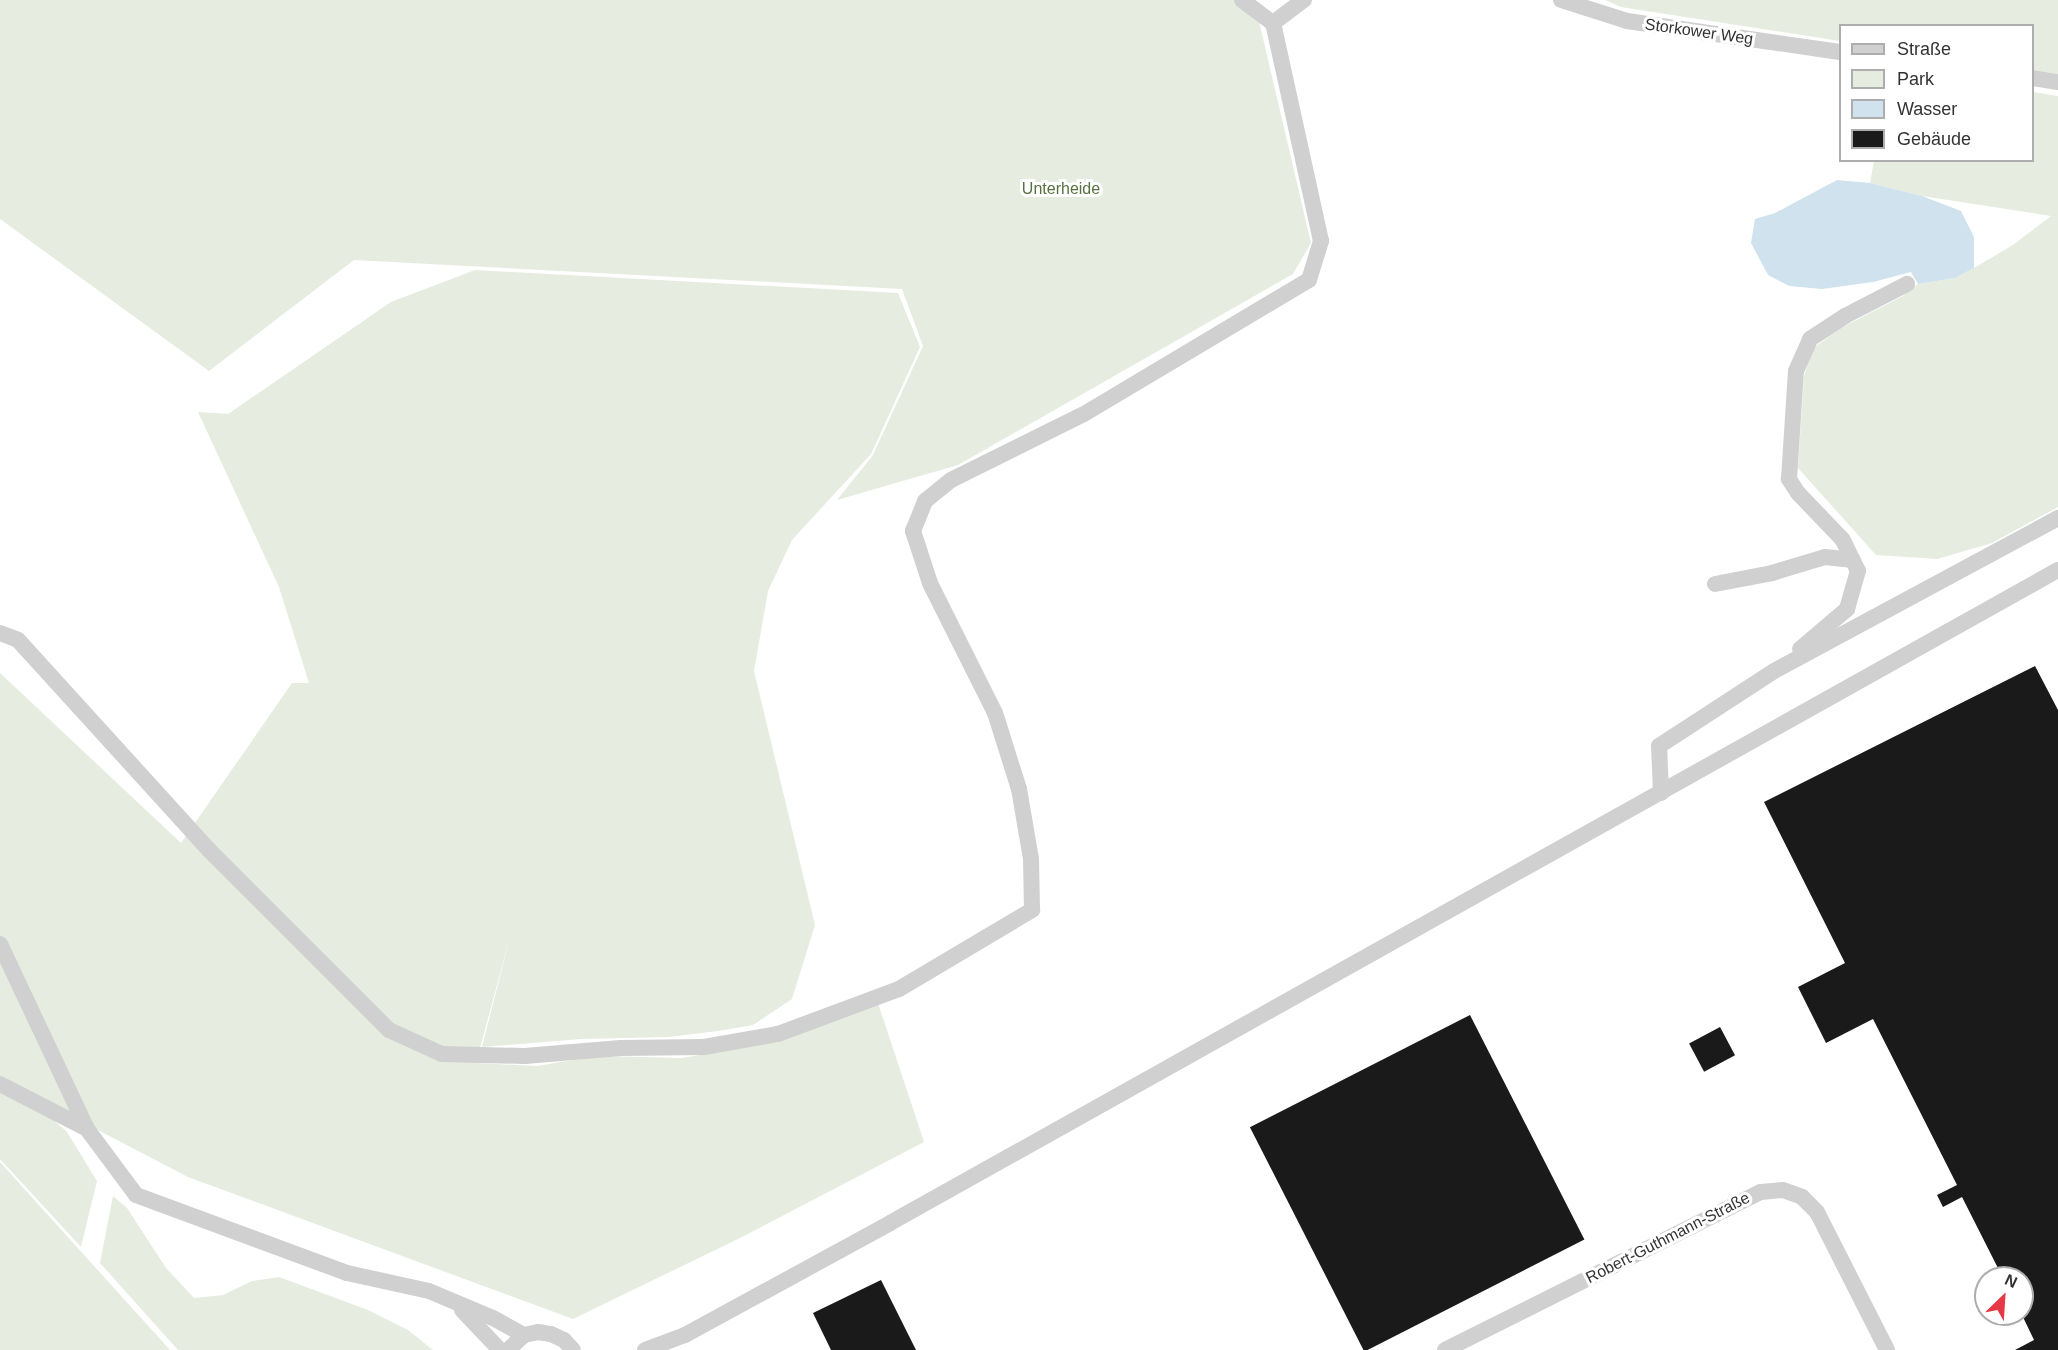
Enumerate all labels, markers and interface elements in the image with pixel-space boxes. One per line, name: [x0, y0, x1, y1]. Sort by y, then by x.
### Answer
street label: Storkower Weg: [1644, 15, 1754, 49]
legend: [1839, 24, 2034, 162]
text: Straße: [1897, 39, 1951, 59]
text: Park: [1897, 69, 1934, 89]
text: Wasser: [1897, 99, 1957, 119]
text: Gebäude: [1897, 129, 1971, 149]
park label: Unterheide: [1022, 179, 1100, 199]
street label: Robert-Guthmann-Straße: [1583, 1188, 1753, 1288]
north arrow: [1974, 1266, 2034, 1326]
text: N: [2002, 1271, 2020, 1291]

